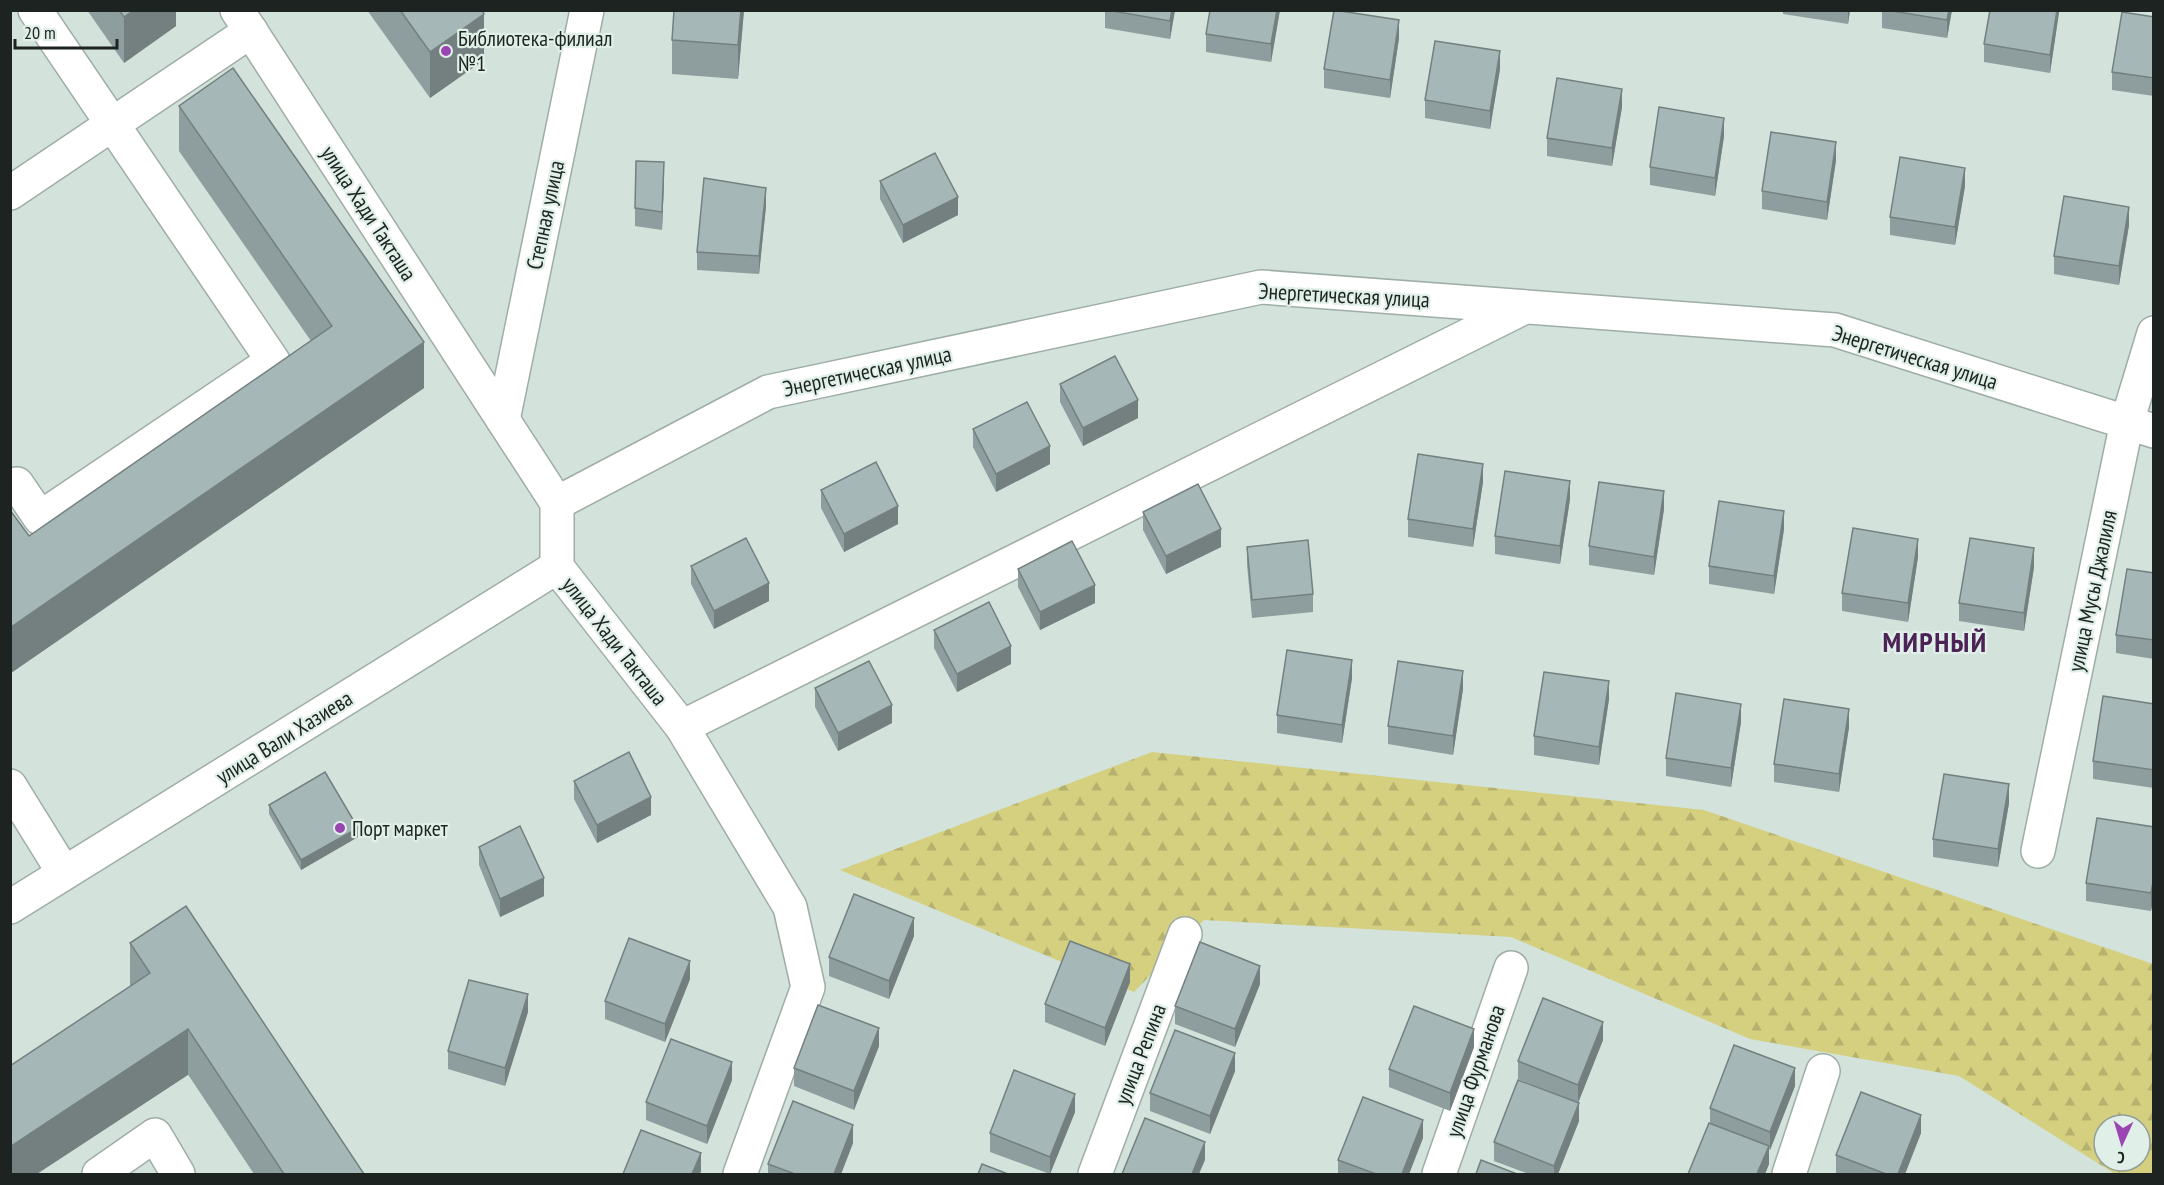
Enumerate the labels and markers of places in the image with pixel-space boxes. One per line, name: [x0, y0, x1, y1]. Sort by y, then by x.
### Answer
place label: Библиотека-филиал №1: [458, 24, 613, 77]
marker: Библиотека-филиал №1: [439, 44, 453, 58]
place label: Порт маркет: [352, 814, 449, 842]
marker: Порт маркет: [333, 821, 347, 835]

